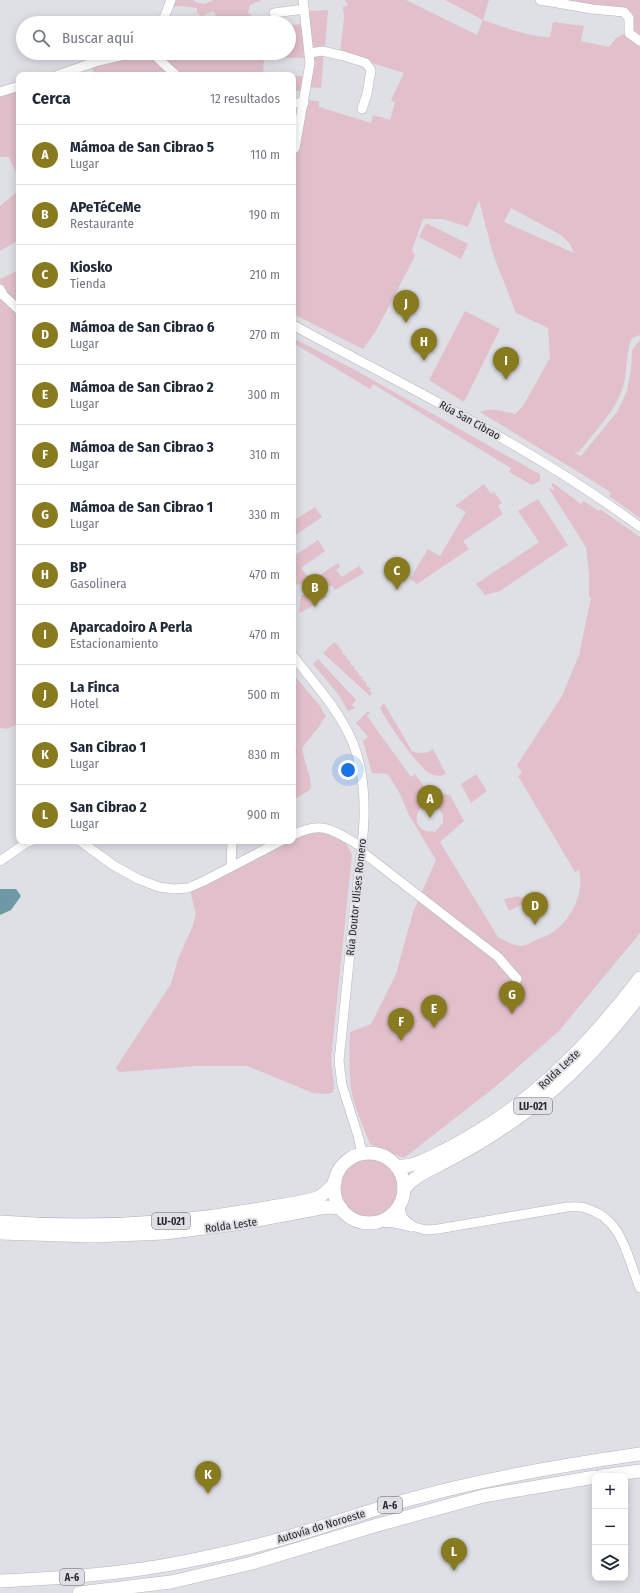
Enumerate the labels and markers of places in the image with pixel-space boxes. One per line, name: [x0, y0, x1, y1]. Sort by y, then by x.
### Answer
pin: J: [393, 290, 419, 323]
pin: H: [411, 328, 437, 361]
pin: I: [493, 347, 519, 380]
pin: C: [384, 557, 410, 590]
pin: B: [302, 574, 328, 607]
pin: A: [417, 785, 443, 818]
pin: D: [522, 892, 548, 925]
pin: G: [499, 981, 525, 1014]
pin: E: [421, 995, 447, 1028]
pin: F: [388, 1008, 414, 1041]
pin: K: [195, 1461, 221, 1494]
pin: L: [441, 1538, 467, 1571]

